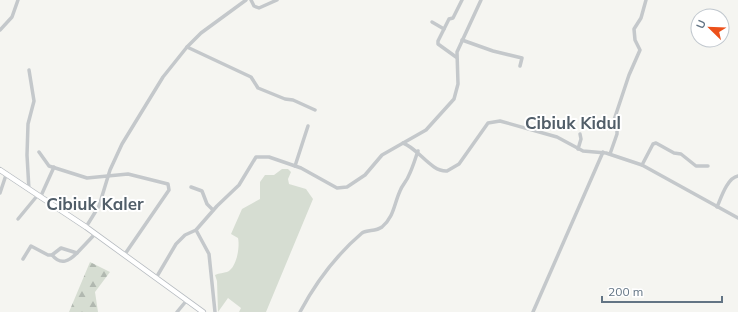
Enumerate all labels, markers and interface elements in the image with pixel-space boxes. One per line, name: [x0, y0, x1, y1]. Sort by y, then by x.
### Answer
north arrow: [690, 8, 730, 48]
text: U: [693, 18, 709, 31]
district label: Cibiuk Kidul: [525, 112, 621, 133]
district label: Cibiuk Kaler: [46, 193, 144, 214]
scale bar: [602, 278, 722, 304]
text: 200 m: [608, 284, 643, 299]

